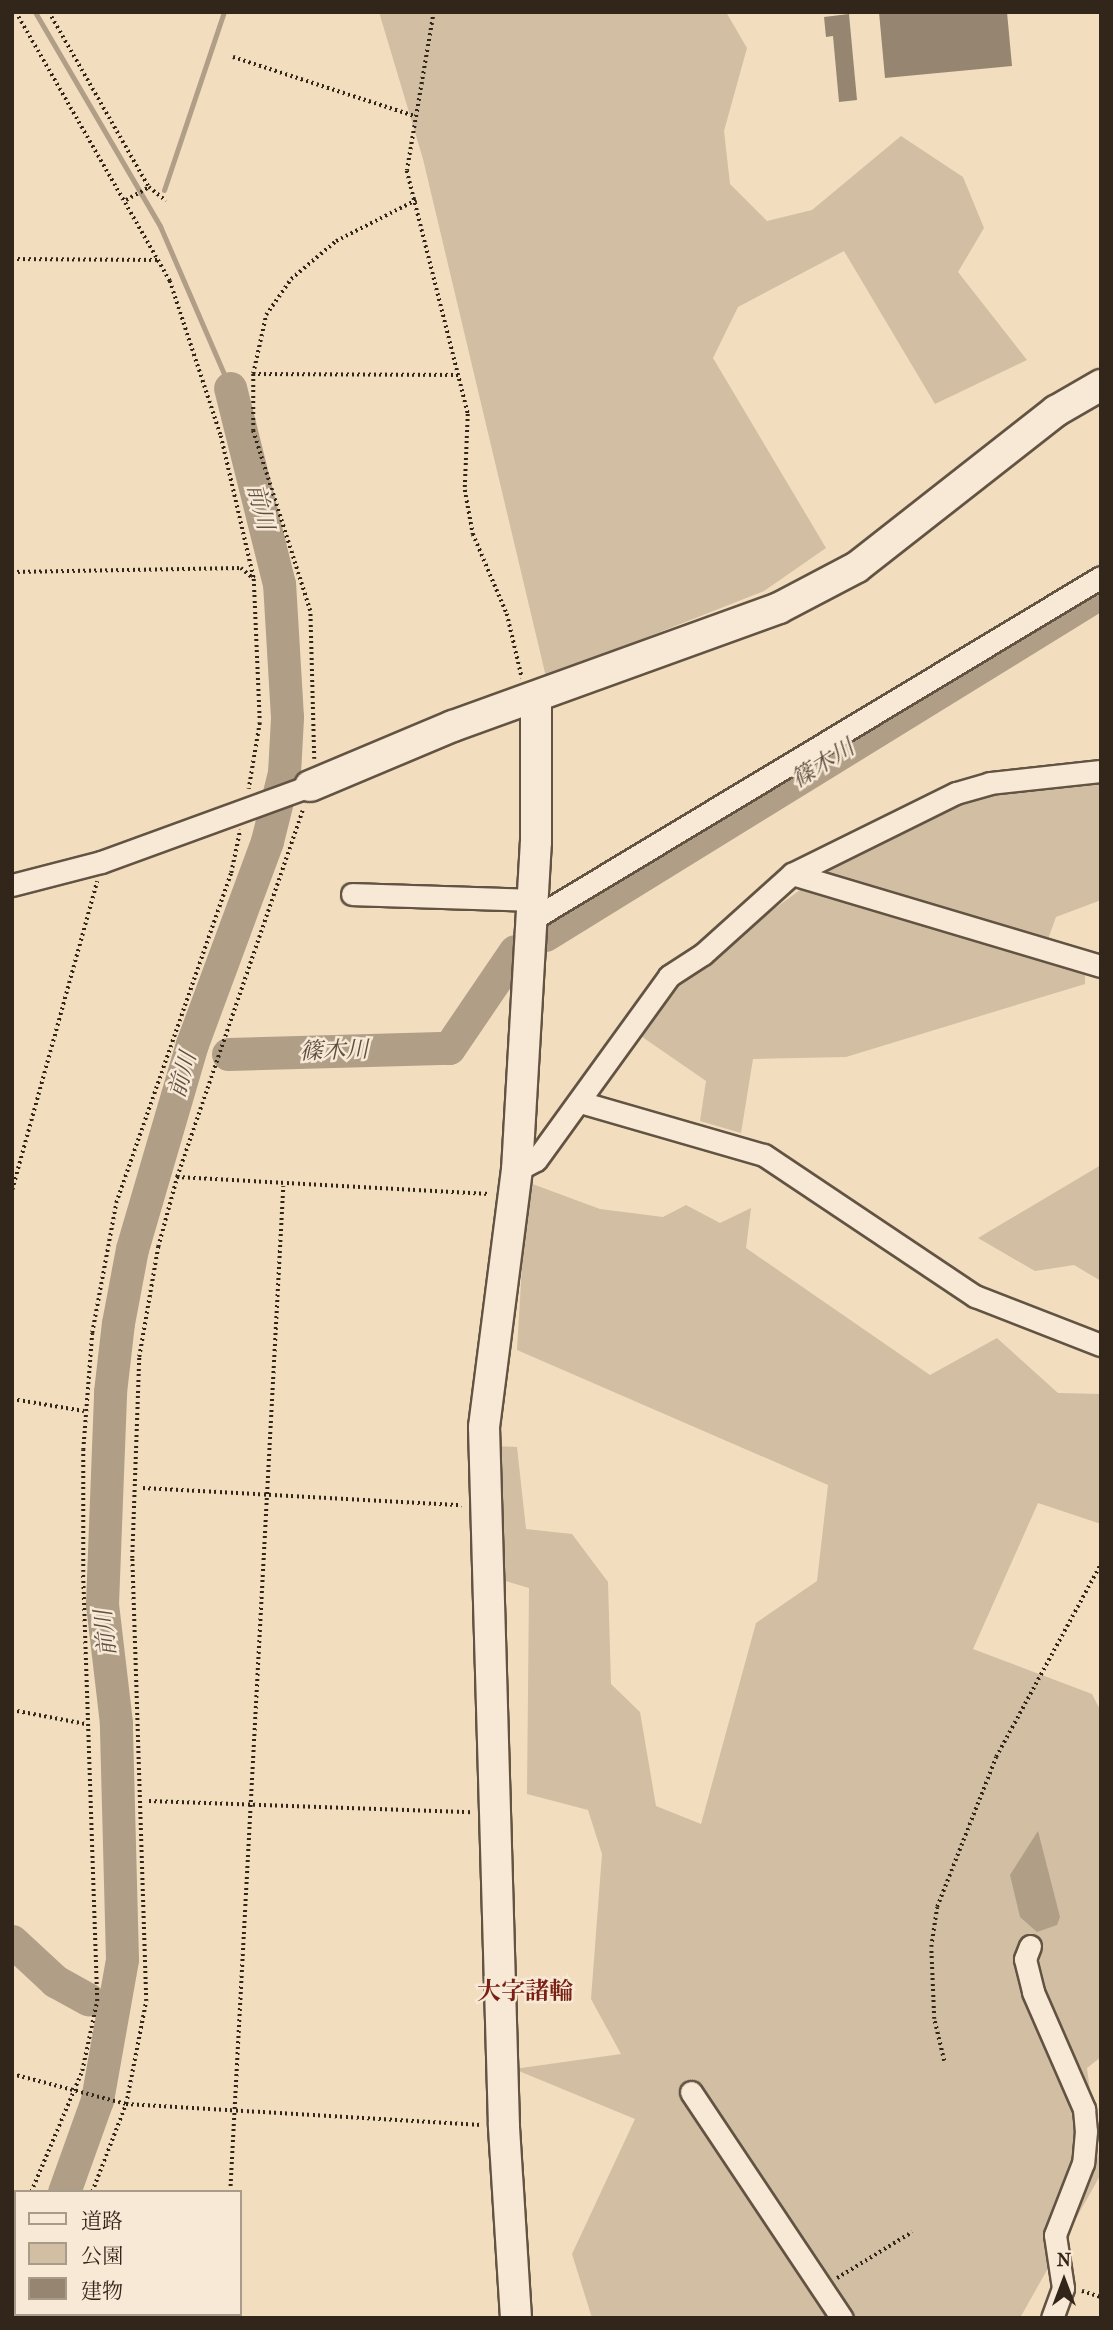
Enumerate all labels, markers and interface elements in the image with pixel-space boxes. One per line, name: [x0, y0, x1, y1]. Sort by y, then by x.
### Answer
water label: 前川: [241, 481, 279, 533]
water label: 篠木川: [786, 734, 860, 794]
water label: 篠木川: [299, 1036, 369, 1066]
water label: 前川: [163, 1049, 203, 1101]
water label: 前川: [90, 1609, 122, 1657]
district label: 大字諸輪: [477, 1978, 573, 2006]
legend: [14, 2190, 242, 2316]
text: 道路: [81, 2209, 123, 2233]
text: 公園: [81, 2244, 123, 2268]
north arrow: [1029, 2246, 1099, 2316]
text: N: [1057, 2249, 1071, 2271]
text: 建物: [81, 2279, 123, 2303]

